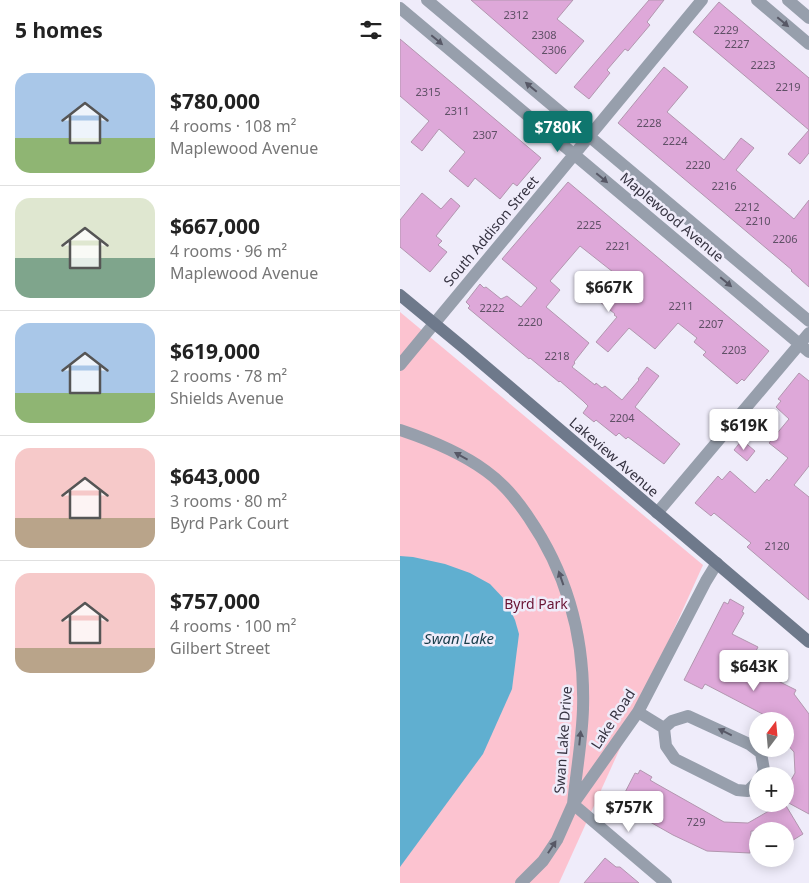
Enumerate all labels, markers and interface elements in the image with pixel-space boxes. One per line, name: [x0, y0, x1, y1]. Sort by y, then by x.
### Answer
house number: 2312: [503, 7, 529, 22]
text: 5 homes: [15, 16, 103, 44]
icon: filters: [357, 16, 385, 44]
one-way arrow: [777, 16, 789, 27]
house number: 2229: [713, 22, 739, 37]
house number: 2308: [531, 27, 557, 42]
one-way arrow: [431, 34, 444, 45]
house number: 2227: [724, 36, 750, 51]
house number: 2306: [541, 42, 567, 57]
house number: 2223: [750, 57, 776, 72]
house number: 2219: [775, 79, 801, 94]
one-way arrow: [525, 81, 537, 93]
house number: 2315: [415, 84, 441, 99]
text: $780,000: [170, 87, 260, 115]
icon: home: [55, 93, 115, 153]
house number: 2311: [444, 103, 470, 118]
pin: $780K: [523, 110, 593, 153]
text: 4 rooms · 108 m²: [170, 115, 296, 137]
house number: 2228: [636, 115, 662, 130]
text: $780K: [534, 116, 582, 138]
house number: 2307: [472, 127, 498, 142]
house number: 2224: [662, 133, 688, 148]
text: Maplewood Avenue: [170, 137, 318, 159]
house number: 2220: [685, 157, 711, 172]
street label: Maplewood Avenue: [617, 168, 728, 266]
street label: South Addison Street: [439, 172, 542, 290]
one-way arrow: [596, 172, 608, 183]
house number: 2216: [711, 178, 737, 193]
house number: 2212: [734, 199, 760, 214]
text: $667,000: [170, 212, 260, 240]
house number: 2210: [745, 213, 771, 228]
house number: 2225: [576, 217, 602, 232]
icon: home: [55, 218, 115, 278]
house number: 2206: [772, 231, 798, 246]
house number: 2221: [605, 238, 631, 253]
text: 4 rooms · 96 m²: [170, 240, 287, 262]
text: Maplewood Avenue: [170, 262, 318, 284]
pin: $667K: [574, 270, 644, 313]
text: $667K: [585, 276, 633, 298]
one-way arrow: [720, 277, 733, 288]
house number: 2211: [668, 298, 694, 313]
house number: 2222: [479, 300, 505, 315]
house number: 2220: [517, 314, 543, 329]
house number: 2207: [698, 316, 724, 331]
text: $619,000: [170, 337, 260, 365]
house number: 2203: [721, 342, 747, 357]
icon: home: [55, 343, 115, 403]
house number: 2218: [544, 348, 570, 363]
text: 2 rooms · 78 m²: [170, 365, 287, 387]
text: Shields Avenue: [170, 387, 284, 409]
pin: $619K: [709, 408, 779, 451]
house number: 2204: [609, 410, 635, 425]
street label: Lakeview Avenue: [566, 413, 663, 501]
text: $619K: [720, 414, 768, 436]
one-way arrow: [453, 452, 468, 460]
text: $643,000: [170, 462, 260, 490]
icon: home: [55, 468, 115, 528]
text: 3 rooms · 80 m²: [170, 490, 287, 512]
text: Byrd Park Court: [170, 512, 289, 534]
house number: 2120: [764, 538, 790, 553]
one-way arrow: [557, 571, 564, 586]
text: $757,000: [170, 587, 260, 615]
icon: home: [55, 593, 115, 653]
park label: Byrd Park: [504, 594, 568, 613]
text: 4 rooms · 100 m²: [170, 615, 296, 637]
water label: Swan Lake: [424, 628, 494, 648]
text: Gilbert Street: [170, 637, 270, 659]
pin: $643K: [719, 650, 789, 692]
text: $643K: [730, 655, 778, 677]
street label: Lake Road: [586, 685, 639, 752]
street label: Swan Lake Drive: [549, 686, 576, 794]
north arrow: [749, 712, 794, 758]
map controls: [749, 712, 794, 867]
one-way arrow: [718, 728, 732, 736]
one-way arrow: [576, 730, 584, 746]
button: +: [749, 767, 794, 812]
pin: $757K: [594, 790, 664, 833]
text: $757K: [605, 796, 653, 818]
house number: 729: [687, 814, 705, 829]
button: −: [749, 822, 794, 867]
one-way arrow: [547, 840, 557, 854]

